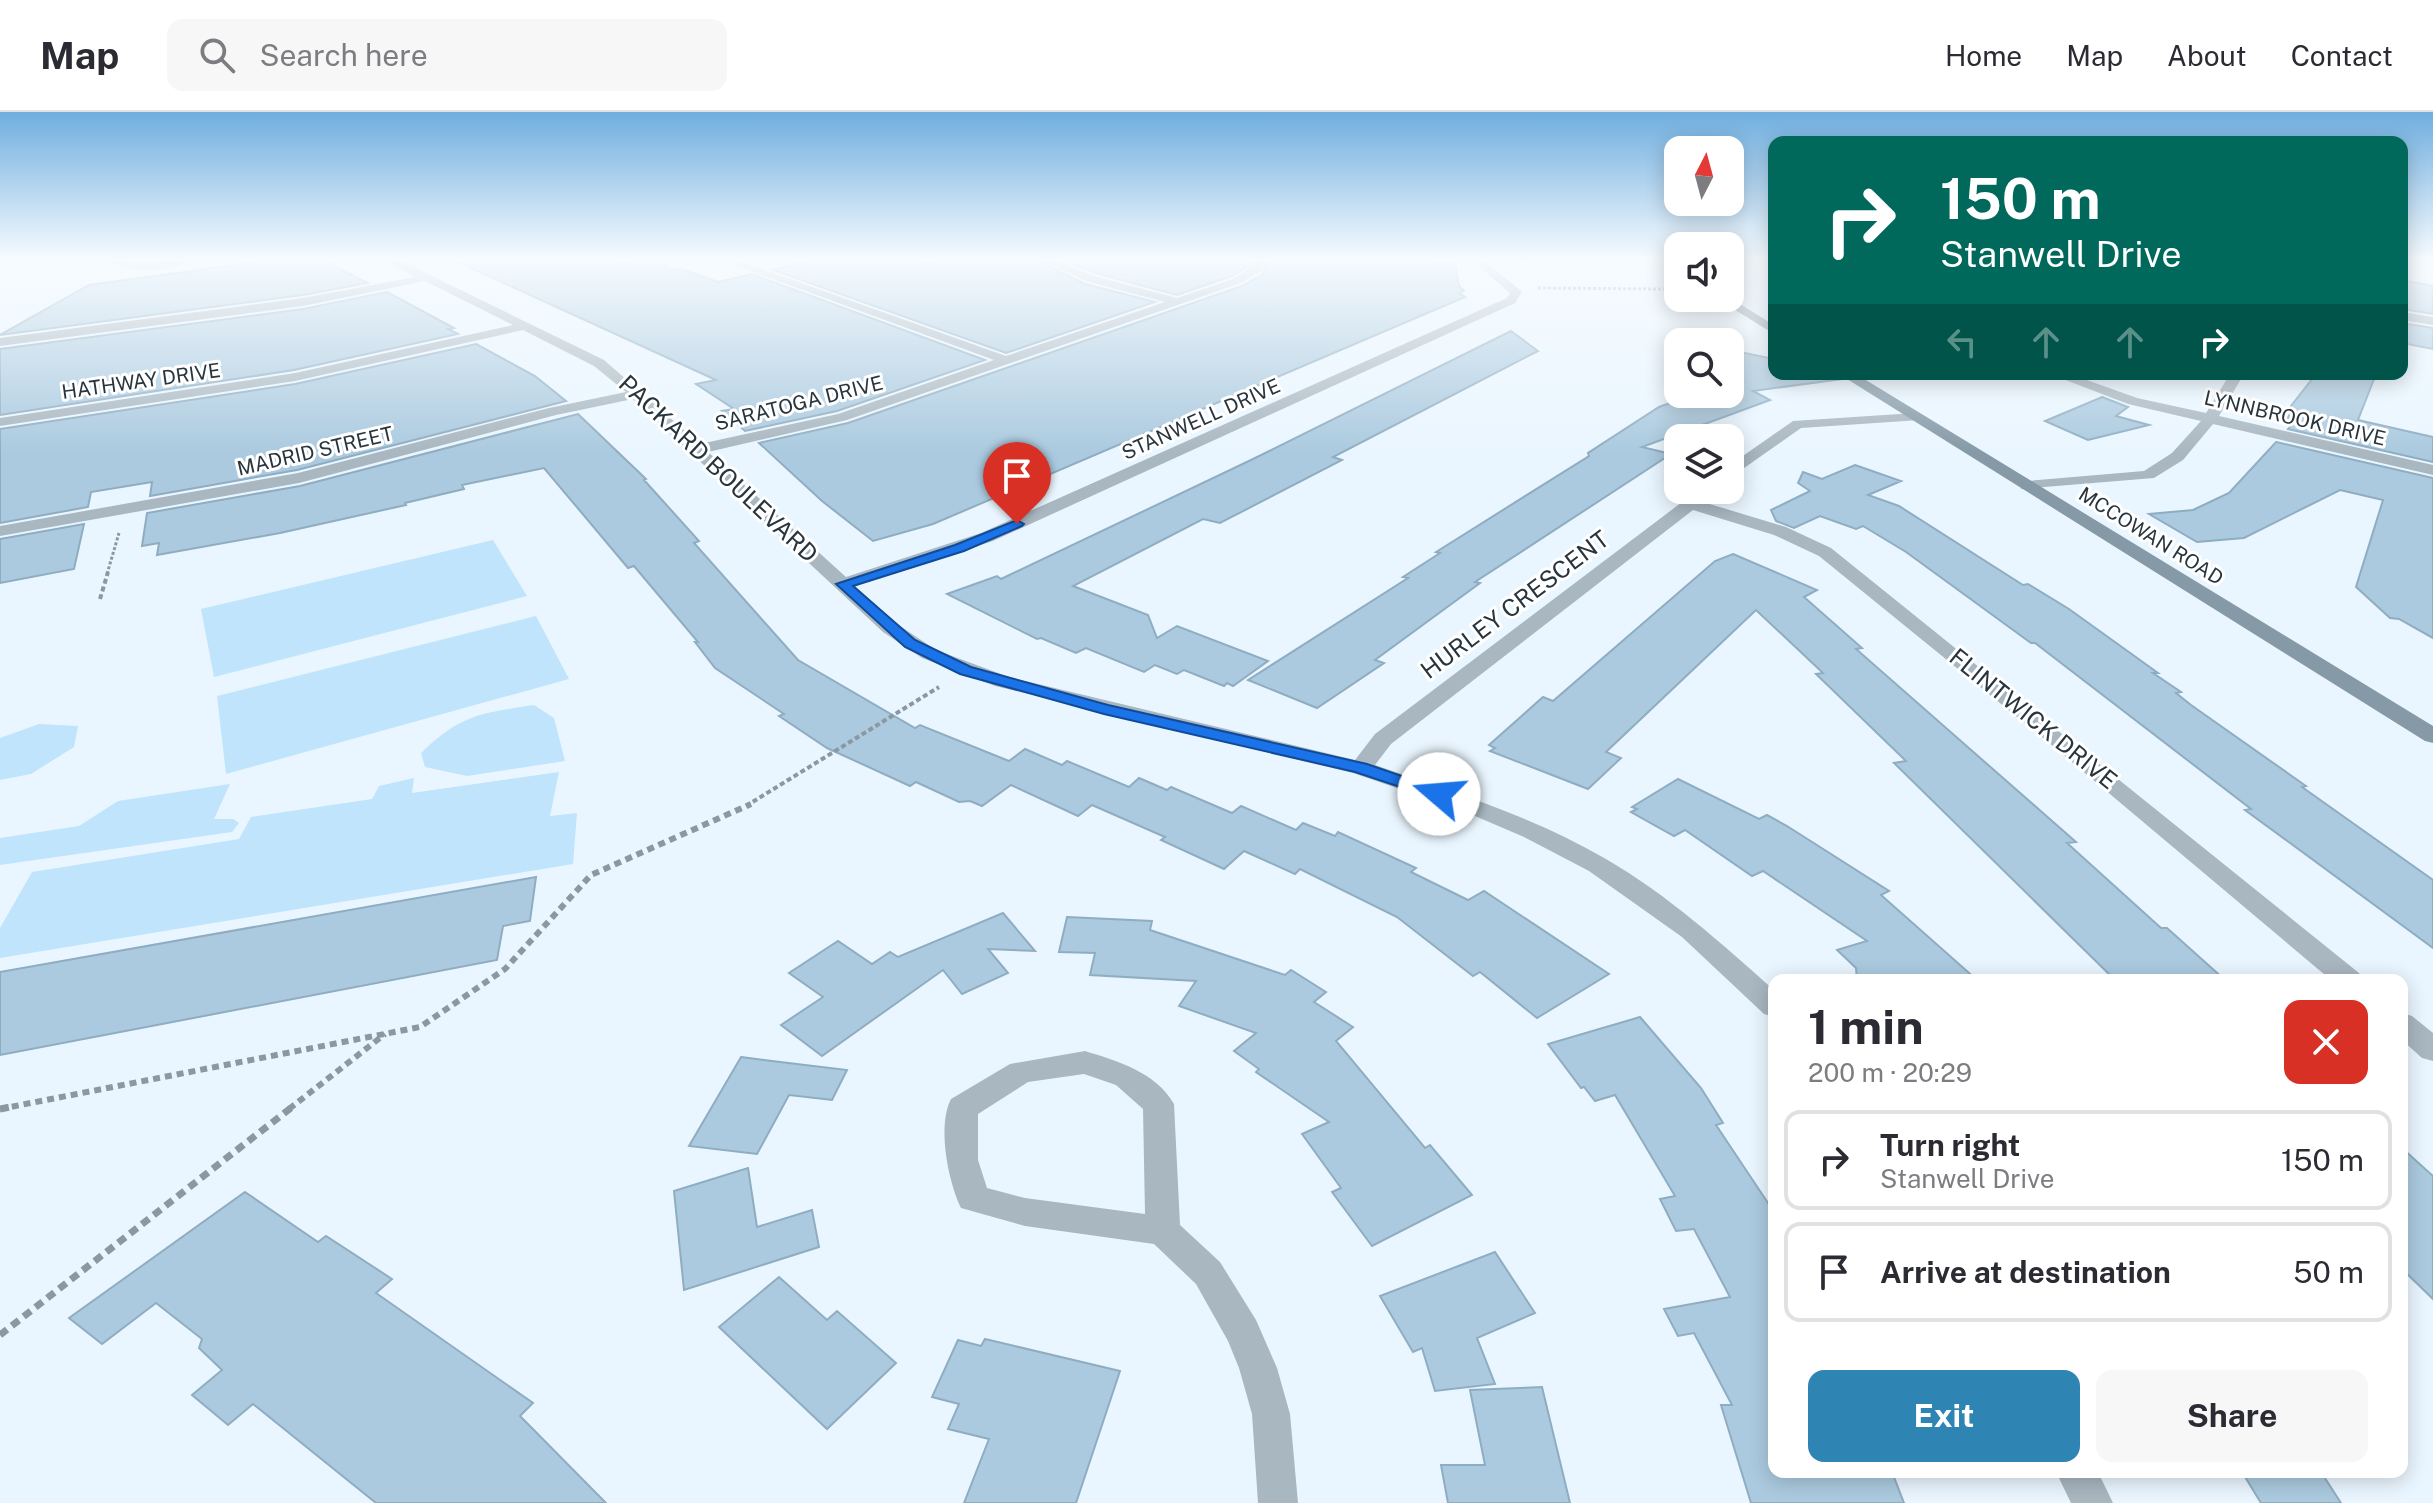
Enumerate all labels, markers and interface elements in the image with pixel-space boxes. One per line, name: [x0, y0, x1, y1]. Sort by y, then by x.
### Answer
search box: [167, 19, 727, 91]
text: Map: [40, 33, 119, 78]
icon: search: [195, 33, 239, 77]
text: Search here: [259, 37, 428, 73]
text: Home: [1945, 39, 2022, 72]
text: Map: [2066, 39, 2123, 72]
text: About: [2167, 39, 2247, 72]
text: Contact: [2291, 39, 2393, 72]
north arrow: [1664, 136, 1744, 216]
map controls: [1664, 136, 1744, 504]
text: 150 m: [1940, 166, 2101, 232]
icon: right: [1808, 168, 1912, 272]
button: sound: [1664, 232, 1744, 312]
text: Stanwell Drive: [1940, 233, 2182, 275]
icon: left: [1940, 320, 1984, 364]
icon: ahead: [2024, 320, 2068, 364]
icon: ahead: [2108, 320, 2152, 364]
icon: right: [2192, 320, 2236, 364]
button: search: [1664, 328, 1744, 408]
street label: HATHWAY DRIVE: [60, 358, 222, 404]
street label: PACKARD BOULEVARD: [614, 369, 824, 568]
street label: SARATOGA DRIVE: [712, 371, 886, 435]
street label: STANWELL DRIVE: [1118, 373, 1284, 465]
street label: LYNNBROOK DRIVE: [2202, 385, 2388, 451]
street label: MADRID STREET: [235, 421, 395, 481]
button: layers: [1664, 424, 1744, 504]
pin: [983, 442, 1051, 524]
icon: arrive: [995, 454, 1039, 498]
street label: MCCOWAN ROAD: [2074, 482, 2228, 590]
street label: HURLEY CRESCENT: [1415, 524, 1614, 684]
street label: FLINTWICK DRIVE: [1944, 642, 2123, 794]
position arrow: [1397, 752, 1481, 836]
text: 1 min: [1808, 998, 1924, 1055]
button: close: [2284, 1000, 2368, 1084]
text: 200 m · 20:29: [1808, 1057, 1972, 1088]
text: Turn right: [1880, 1127, 2020, 1163]
icon: right: [1812, 1138, 1856, 1182]
text: 150 m: [2281, 1142, 2364, 1178]
text: Stanwell Drive: [1880, 1163, 2055, 1194]
icon: arrive: [1812, 1250, 1856, 1294]
text: Arrive at destination: [1880, 1254, 2171, 1290]
text: 50 m: [2293, 1254, 2364, 1290]
button: Exit: [1808, 1370, 2080, 1462]
button: Share: [2096, 1370, 2368, 1462]

